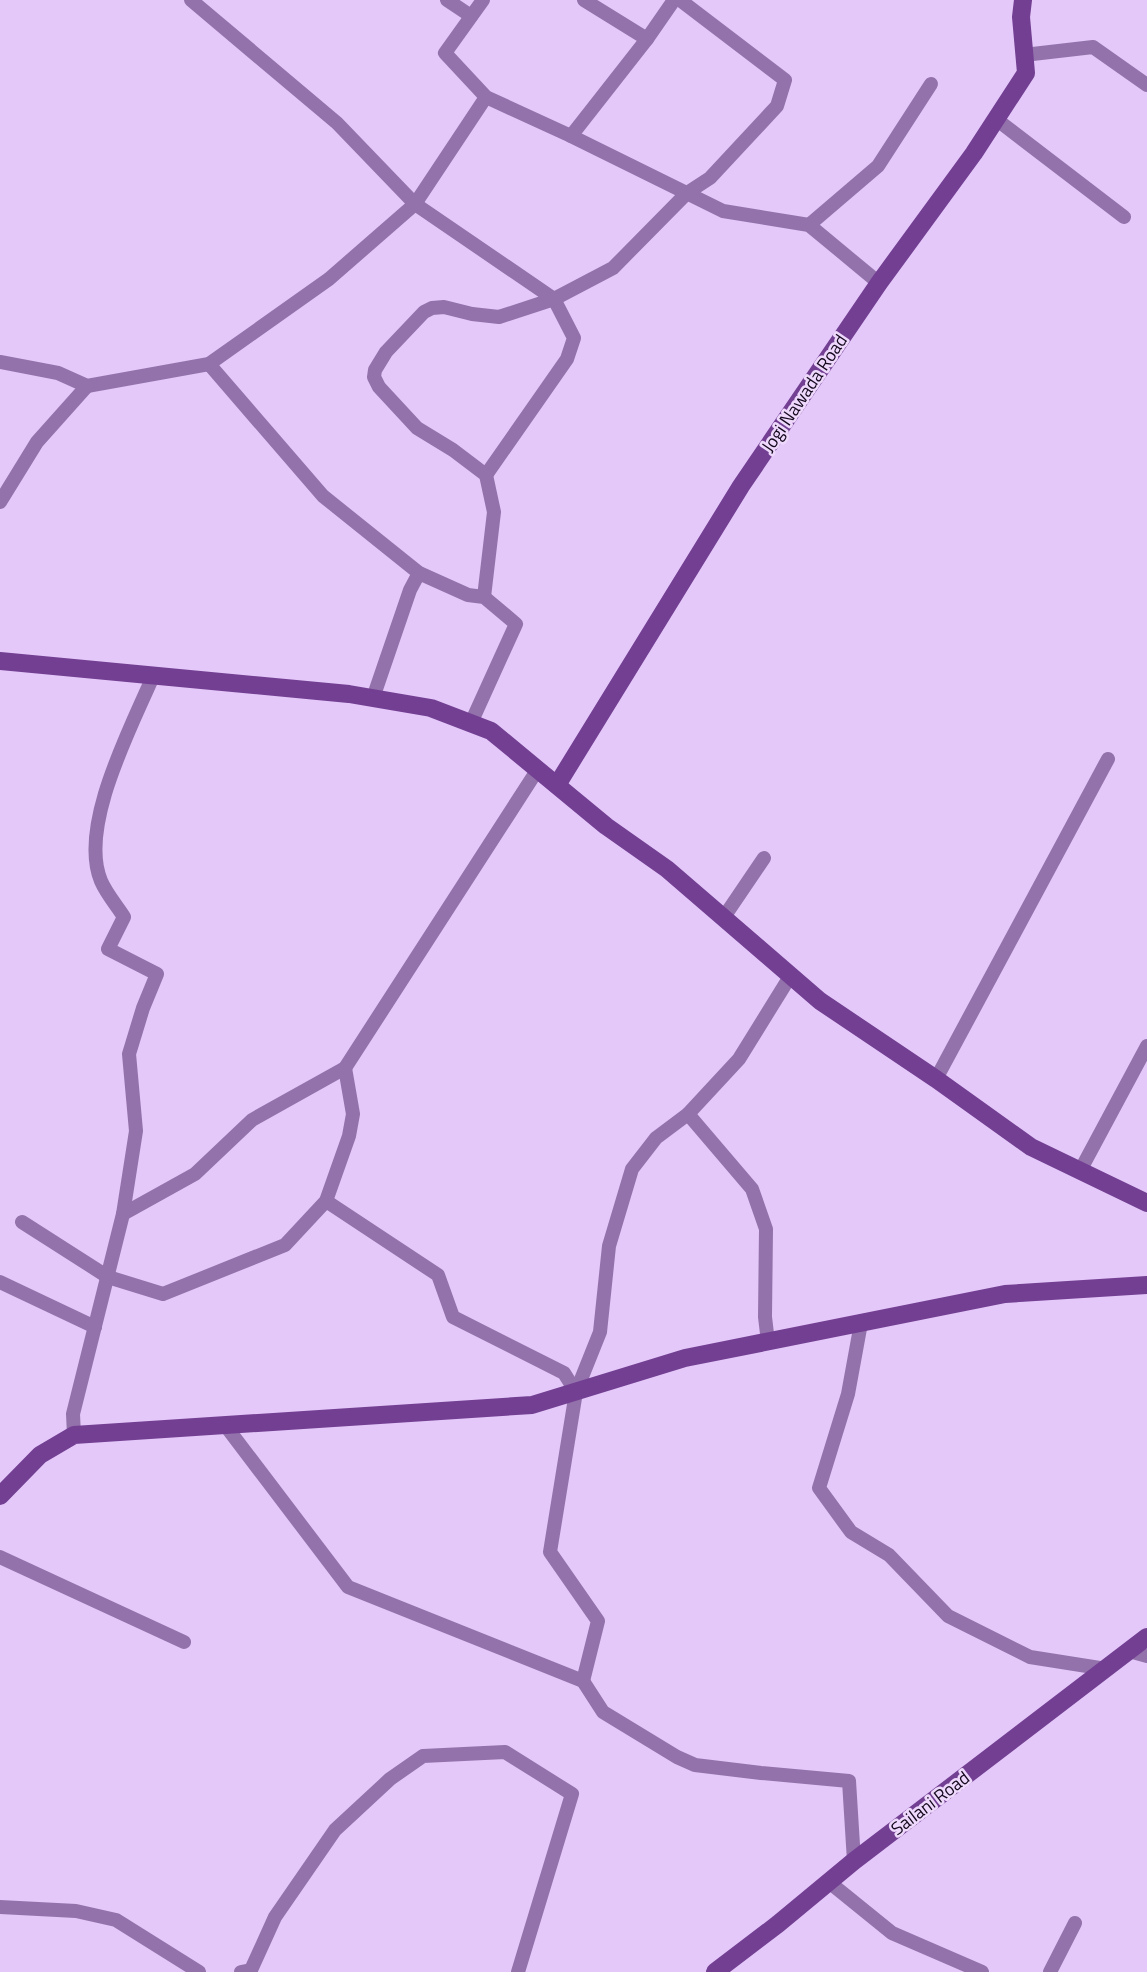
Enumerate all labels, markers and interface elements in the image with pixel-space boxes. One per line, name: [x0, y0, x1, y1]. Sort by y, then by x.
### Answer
street label: Jogi Nawada Road: [754, 329, 854, 457]
street label: Sailani Road: [885, 1764, 975, 1842]

